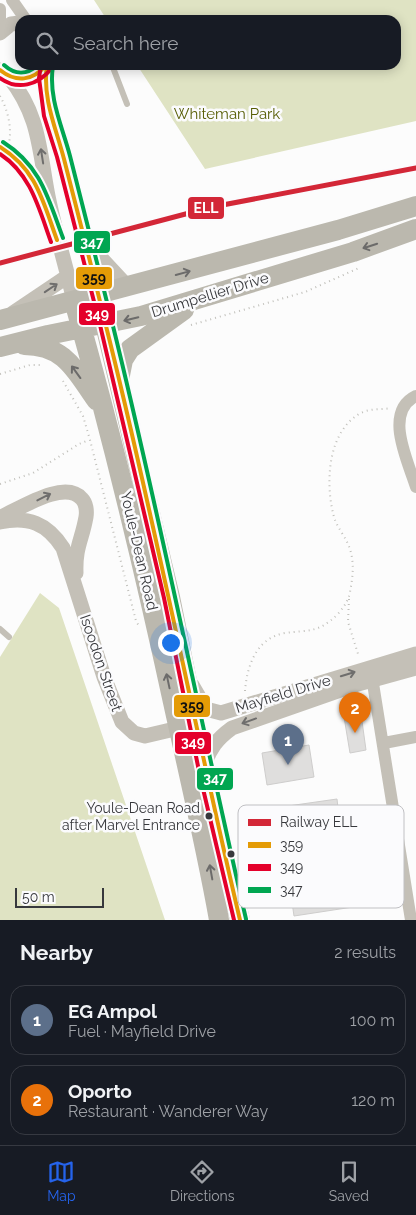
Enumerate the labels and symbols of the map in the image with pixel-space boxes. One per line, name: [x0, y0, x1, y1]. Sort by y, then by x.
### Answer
park label: Whiteman Park: [174, 105, 280, 123]
one-way arrow: [37, 148, 47, 164]
line badge: ELL: [187, 196, 225, 220]
text: ELL: [194, 200, 219, 216]
line badge: 347: [73, 230, 111, 254]
text: 347: [80, 234, 104, 250]
one-way arrow: [363, 242, 378, 251]
line badge: 359: [75, 266, 113, 290]
one-way arrow: [174, 267, 190, 277]
street label: Drumpellier Drive: [149, 269, 271, 321]
text: 359: [82, 270, 106, 286]
one-way arrow: [43, 283, 57, 293]
line badge: 349: [78, 302, 116, 326]
text: 349: [85, 306, 109, 322]
one-way arrow: [123, 315, 139, 324]
one-way arrow: [71, 365, 81, 379]
street label: Youle-Dean Road: [117, 490, 161, 612]
one-way arrow: [37, 492, 52, 502]
street label: Isoodon Street: [76, 612, 126, 714]
your location: [158, 630, 184, 656]
one-way arrow: [340, 669, 355, 678]
street label: Mayfield Drive: [233, 671, 333, 717]
one-way arrow: [163, 673, 173, 689]
pin: 2: [339, 692, 371, 733]
line badge: 359: [173, 694, 211, 718]
text: 359: [180, 698, 204, 714]
one-way arrow: [242, 717, 257, 726]
pin: 1: [272, 724, 304, 765]
line badge: 349: [174, 731, 212, 755]
text: 349: [181, 734, 205, 750]
line badge: 347: [196, 767, 234, 791]
text: 347: [203, 770, 227, 786]
place label: Youle-Dean Road after Marvel Entrance: [62, 800, 200, 833]
legend: [238, 805, 404, 908]
marker: Youle-Dean Road after Marvel Entrance: [204, 811, 214, 821]
text: Railway ELL: [280, 814, 358, 830]
text: 359: [280, 837, 303, 853]
unlabelled marker: [226, 849, 236, 859]
text: 349: [280, 859, 303, 875]
one-way arrow: [206, 864, 216, 880]
text: 347: [280, 882, 303, 898]
scale bar: [15, 885, 104, 908]

